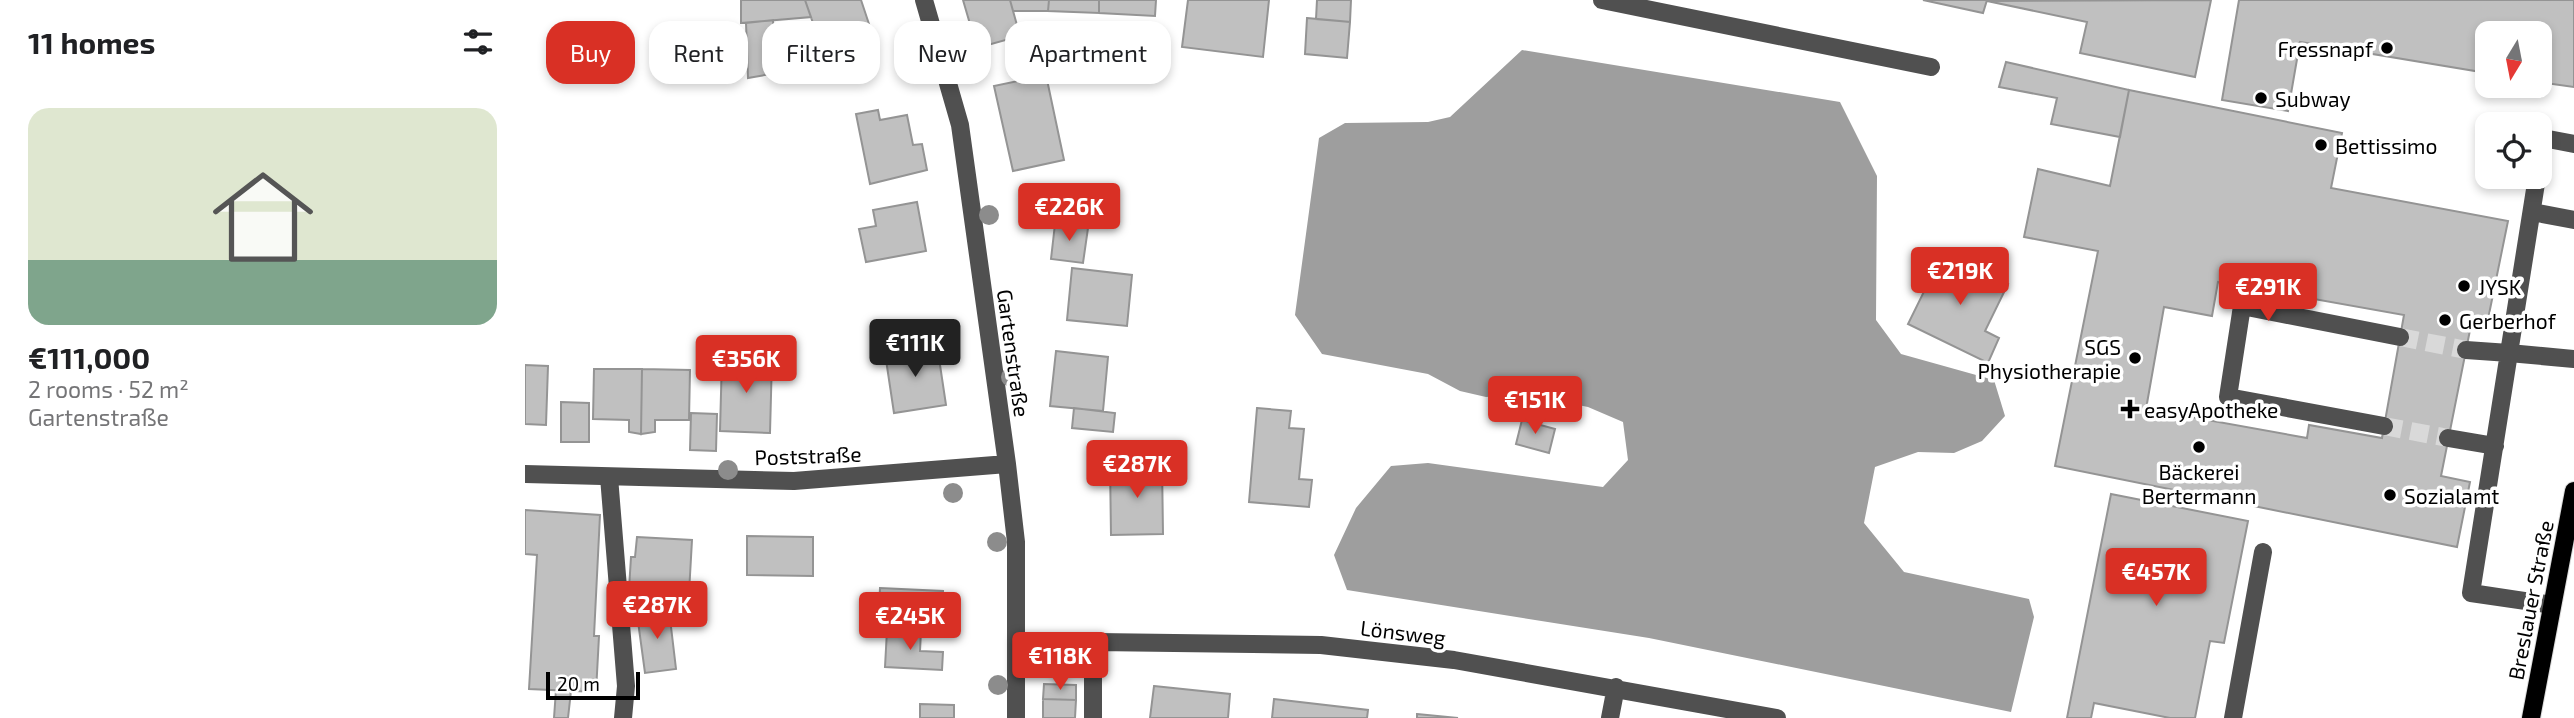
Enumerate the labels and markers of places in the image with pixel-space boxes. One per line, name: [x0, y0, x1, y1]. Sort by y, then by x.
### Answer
place label: Fressnapf: [2277, 36, 2374, 61]
marker: Fressnapf: [2379, 40, 2395, 56]
place label: Subway: [2275, 86, 2351, 111]
marker: Subway: [2253, 90, 2269, 106]
place label: Bettissimo: [2335, 133, 2437, 158]
marker: Bettissimo: [2313, 137, 2329, 153]
pin: €226K: [1020, 184, 1118, 243]
pin: €219K: [1911, 247, 2009, 307]
pin: €291K: [2219, 264, 2317, 323]
place label: JYSK: [2478, 274, 2522, 299]
marker: JYSK: [2456, 278, 2472, 294]
place label: Gerberhof: [2459, 308, 2557, 333]
marker: Gerberhof: [2437, 312, 2453, 328]
pin: €111K: [866, 320, 964, 379]
place label: SGS Physiotherapie: [1977, 334, 2121, 383]
pin: €356K: [697, 336, 795, 395]
marker: SGS Physiotherapie: [2127, 350, 2143, 366]
pin: €151K: [1486, 376, 1584, 436]
place label: easyApotheke: [2144, 397, 2278, 422]
marker: easyApotheke: [2122, 401, 2138, 417]
marker: Bäckerei Bertermann: [2191, 439, 2207, 455]
pin: €287K: [1088, 440, 1186, 500]
place label: Bäckerei Bertermann: [2142, 459, 2256, 508]
place label: Sozialamt: [2404, 483, 2499, 508]
marker: Sozialamt: [2382, 487, 2398, 503]
pin: €457K: [2107, 548, 2205, 608]
pin: €287K: [608, 582, 706, 641]
pin: €245K: [861, 592, 959, 652]
pin: €118K: [1011, 632, 1109, 692]

